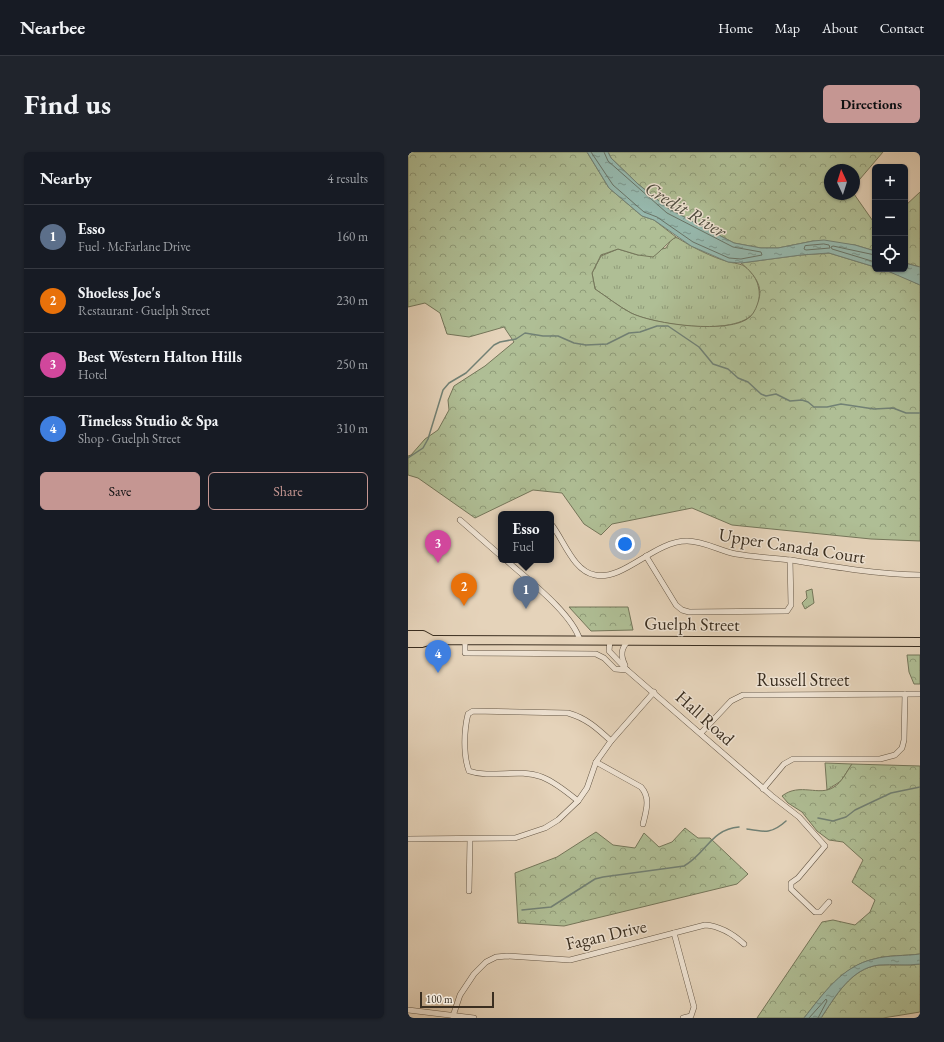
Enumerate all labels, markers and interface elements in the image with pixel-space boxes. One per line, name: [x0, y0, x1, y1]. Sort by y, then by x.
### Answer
text: Nearbee: [20, 15, 85, 40]
text: Home: [718, 19, 753, 37]
text: Map: [775, 19, 800, 37]
text: About: [822, 19, 858, 37]
text: Contact: [880, 19, 924, 37]
button: Directions: [823, 85, 920, 123]
text: Find us: [24, 86, 111, 122]
north arrow: [824, 164, 860, 200]
map controls: [872, 164, 908, 272]
button: +: [872, 164, 908, 200]
text: Nearby: [40, 167, 92, 189]
text: 4 results: [327, 170, 368, 187]
water label: Credit River: [641, 175, 732, 244]
button: −: [872, 200, 908, 236]
text: Esso: [78, 219, 105, 238]
text: 1: [50, 228, 56, 245]
text: 160 m: [337, 228, 368, 245]
button: locate: [872, 236, 908, 272]
text: Fuel · McFarlane Drive: [78, 238, 191, 255]
text: Shoeless Joe's: [78, 283, 160, 302]
text: 2: [50, 292, 56, 309]
text: 230 m: [337, 292, 368, 309]
text: Restaurant · Guelph Street: [78, 302, 210, 319]
text: Best Western Halton Hills: [78, 347, 242, 366]
text: 3: [50, 356, 56, 373]
text: 250 m: [337, 356, 368, 373]
text: Hotel: [78, 366, 107, 383]
text: Timeless Studio & Spa: [78, 411, 218, 430]
text: 4: [50, 420, 56, 437]
text: 310 m: [337, 420, 368, 437]
text: Shop · Guelph Street: [78, 430, 181, 447]
button: Save: [40, 472, 200, 510]
button: Share: [208, 472, 368, 510]
popup: [498, 511, 554, 563]
text: Esso: [513, 519, 539, 538]
street label: Upper Canada Court: [717, 523, 867, 568]
pin: 3: [425, 530, 451, 563]
your location: [615, 534, 635, 554]
text: Fuel: [513, 538, 534, 555]
pin: 2: [451, 573, 477, 606]
pin: 1: [513, 576, 539, 609]
street label: Guelph Street: [644, 611, 740, 636]
pin: 4: [425, 640, 451, 673]
street label: Russell Street: [757, 668, 850, 691]
street label: Hall Road: [671, 685, 740, 751]
street label: Fagan Drive: [563, 914, 649, 955]
scale bar: [420, 990, 494, 1009]
text: 100 m: [426, 992, 453, 1006]

